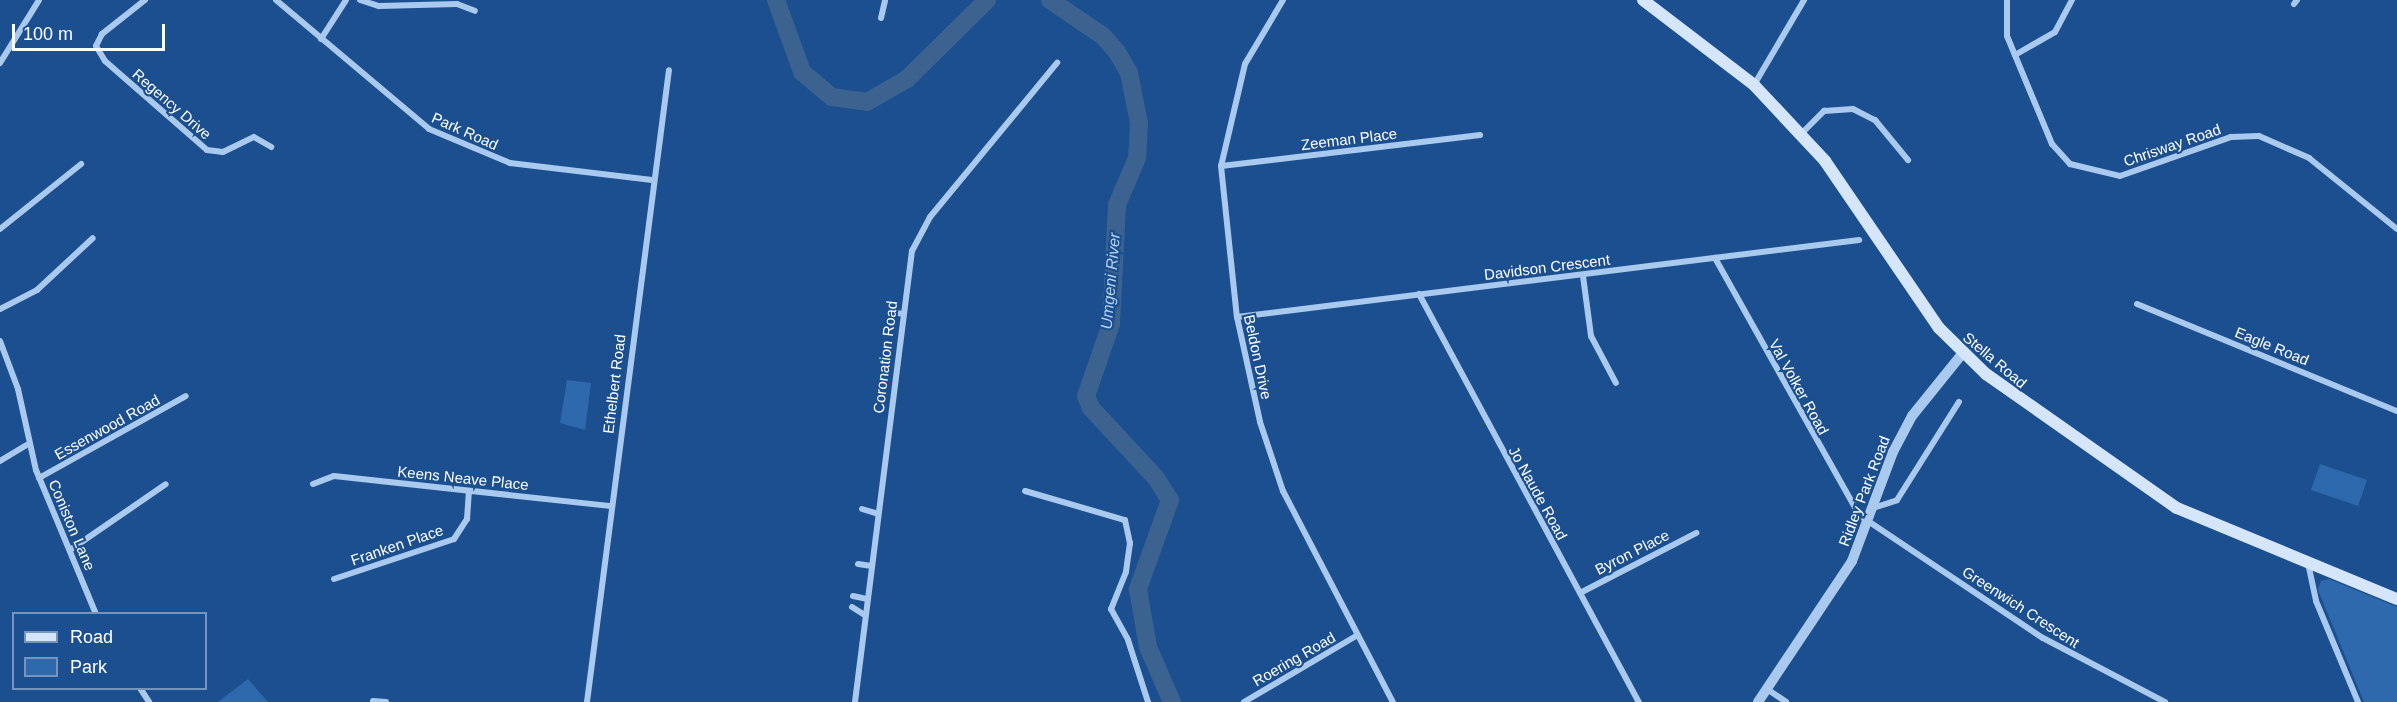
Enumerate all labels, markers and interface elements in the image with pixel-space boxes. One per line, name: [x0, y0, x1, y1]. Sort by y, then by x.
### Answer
scale bar: [15, 12, 168, 50]
text: 100 m: [23, 24, 73, 44]
street label: Regency Drive: [129, 65, 215, 143]
street label: Park Road: [429, 108, 501, 154]
street label: Chrisway Road: [2121, 120, 2223, 170]
street label: Zeeman Place: [1300, 124, 1398, 154]
water label: Umgeni River: [1097, 232, 1125, 330]
street label: Davidson Crescent: [1483, 250, 1611, 284]
street label: Coronation Road: [869, 300, 901, 414]
street label: Beldon Drive: [1240, 313, 1276, 401]
street label: Eagle Road: [2232, 323, 2312, 369]
street label: Stella Road: [1960, 328, 2030, 392]
street label: Ethelbert Road: [599, 333, 629, 435]
street label: Val Volker Road: [1765, 336, 1833, 438]
street label: Essenwood Road: [51, 391, 163, 463]
street label: Ridley Park Road: [1835, 433, 1893, 549]
street label: Jo Naude Road: [1505, 443, 1571, 543]
street label: Keens Neave Place: [397, 462, 529, 494]
street label: Coniston Lane: [45, 477, 99, 573]
street label: Franken Place: [348, 521, 446, 569]
street label: Byron Place: [1592, 526, 1672, 578]
street label: Greenwich Crescent: [1959, 562, 2083, 652]
legend: [12, 612, 207, 690]
text: Road: [70, 627, 113, 647]
street label: Roering Road: [1249, 628, 1339, 690]
text: Park: [70, 657, 107, 677]

